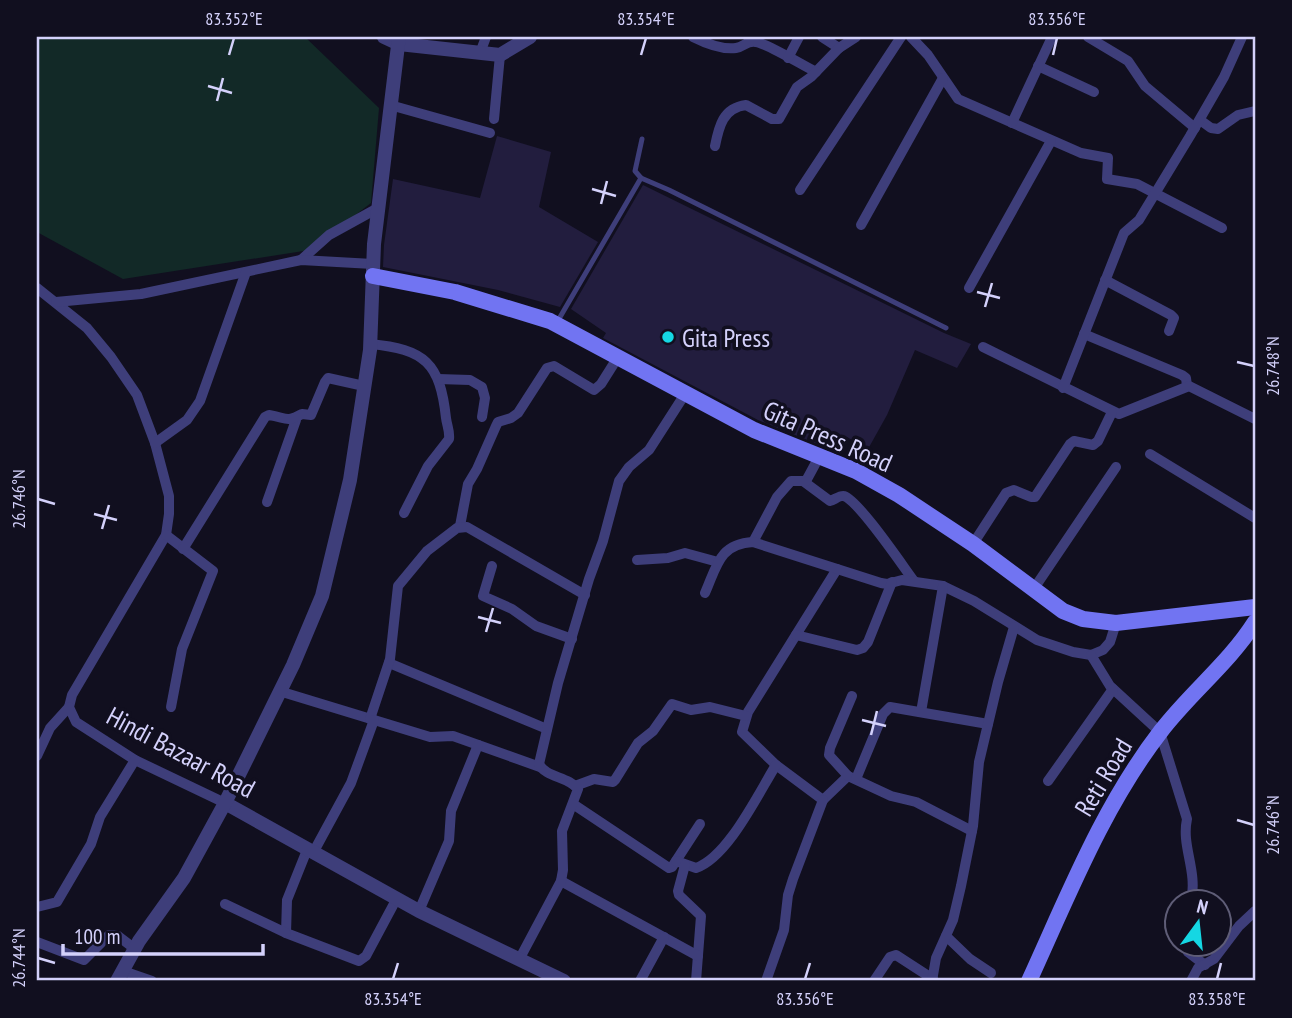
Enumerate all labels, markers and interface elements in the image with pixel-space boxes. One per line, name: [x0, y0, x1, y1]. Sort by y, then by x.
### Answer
text: 83.352°E: [205, 7, 263, 30]
text: 83.354°E: [617, 7, 675, 30]
text: 83.356°E: [1028, 7, 1086, 30]
place label: Gita Press: [682, 321, 770, 354]
marker: Gita Press: [660, 329, 676, 345]
text: 26.748°N: [1261, 336, 1284, 396]
street label: Gita Press Road: [758, 393, 898, 479]
text: 26.746°N: [7, 469, 30, 529]
street label: Hindi Bazaar Road: [101, 699, 261, 805]
street label: Reti Road: [1067, 732, 1139, 822]
text: 26.746°N: [1261, 795, 1284, 855]
north arrow: [1162, 888, 1232, 958]
text: N: [1194, 894, 1210, 919]
scale bar: [63, 913, 262, 957]
text: 100 m: [74, 923, 120, 950]
text: 26.744°N: [7, 928, 30, 988]
text: 83.354°E: [364, 987, 422, 1010]
text: 83.356°E: [776, 987, 834, 1010]
text: 83.358°E: [1188, 987, 1246, 1010]

